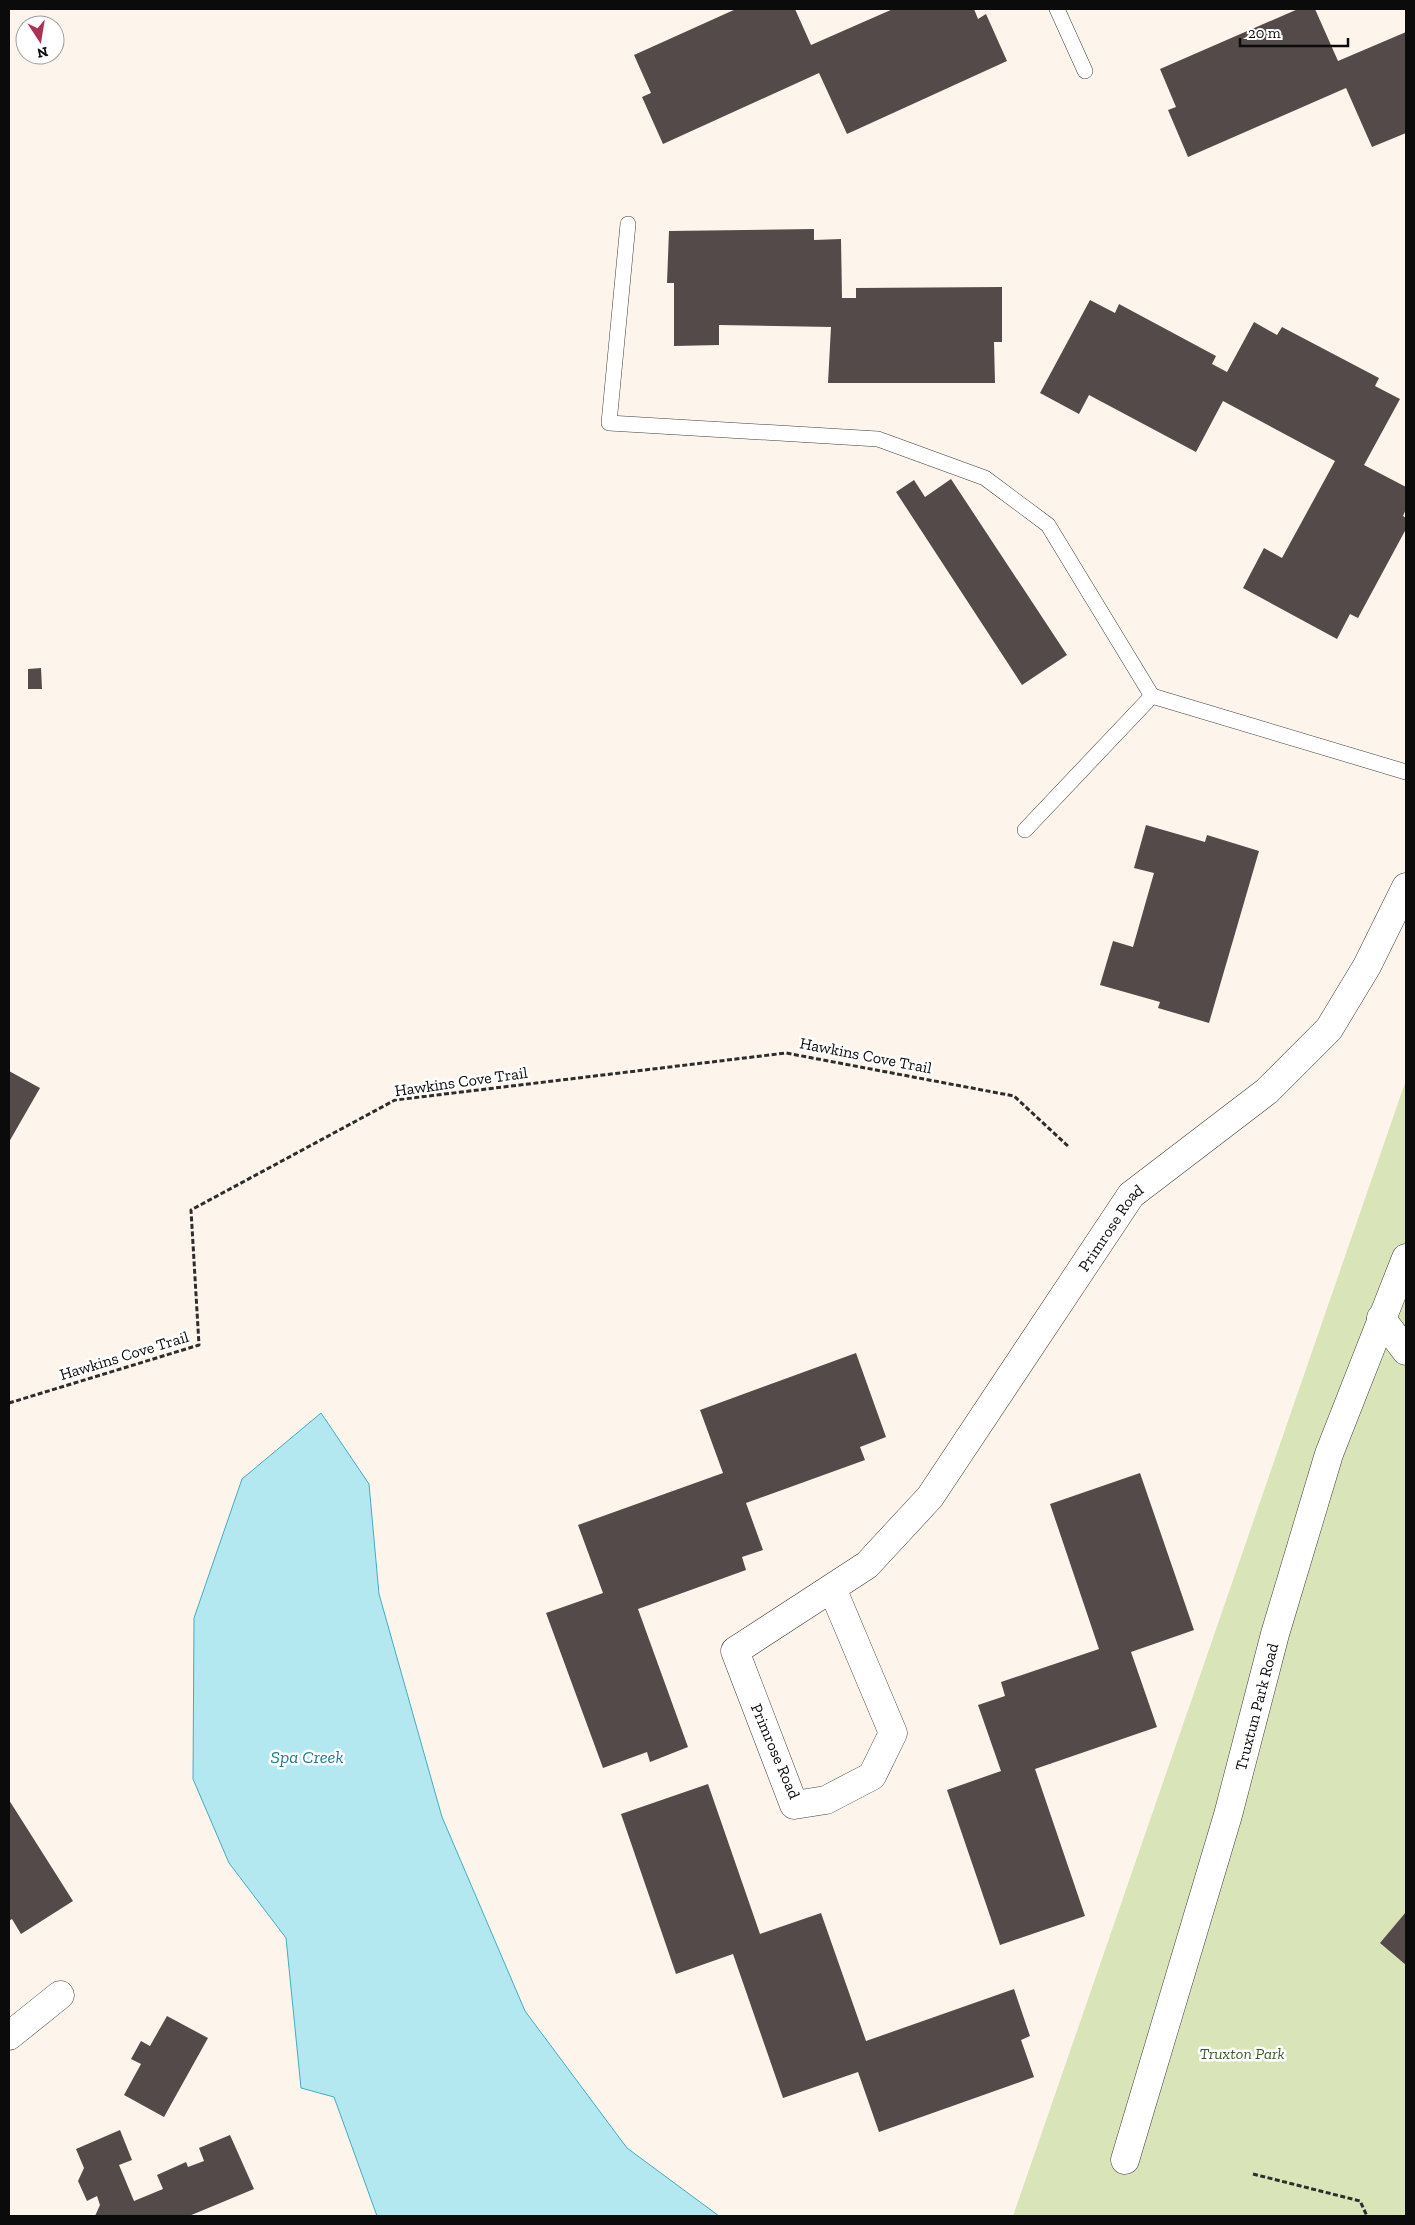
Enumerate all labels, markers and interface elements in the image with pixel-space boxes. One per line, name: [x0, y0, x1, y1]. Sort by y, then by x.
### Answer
north arrow: [15, 15, 65, 65]
scale bar: [1240, 15, 1348, 47]
text: 20 m: [1248, 24, 1281, 42]
text: N: [35, 43, 50, 62]
street label: Hawkins Cove Trail: [798, 1033, 933, 1078]
street label: Hawkins Cove Trail: [393, 1063, 529, 1100]
street label: Primrose Road: [1074, 1180, 1147, 1275]
street label: Hawkins Cove Trail: [57, 1327, 191, 1384]
street label: Truxtun Park Road: [1231, 1641, 1282, 1773]
street label: Primrose Road: [747, 1701, 804, 1802]
water label: Spa Creek: [270, 1746, 344, 1768]
park label: Truxton Park: [1199, 2044, 1285, 2063]

